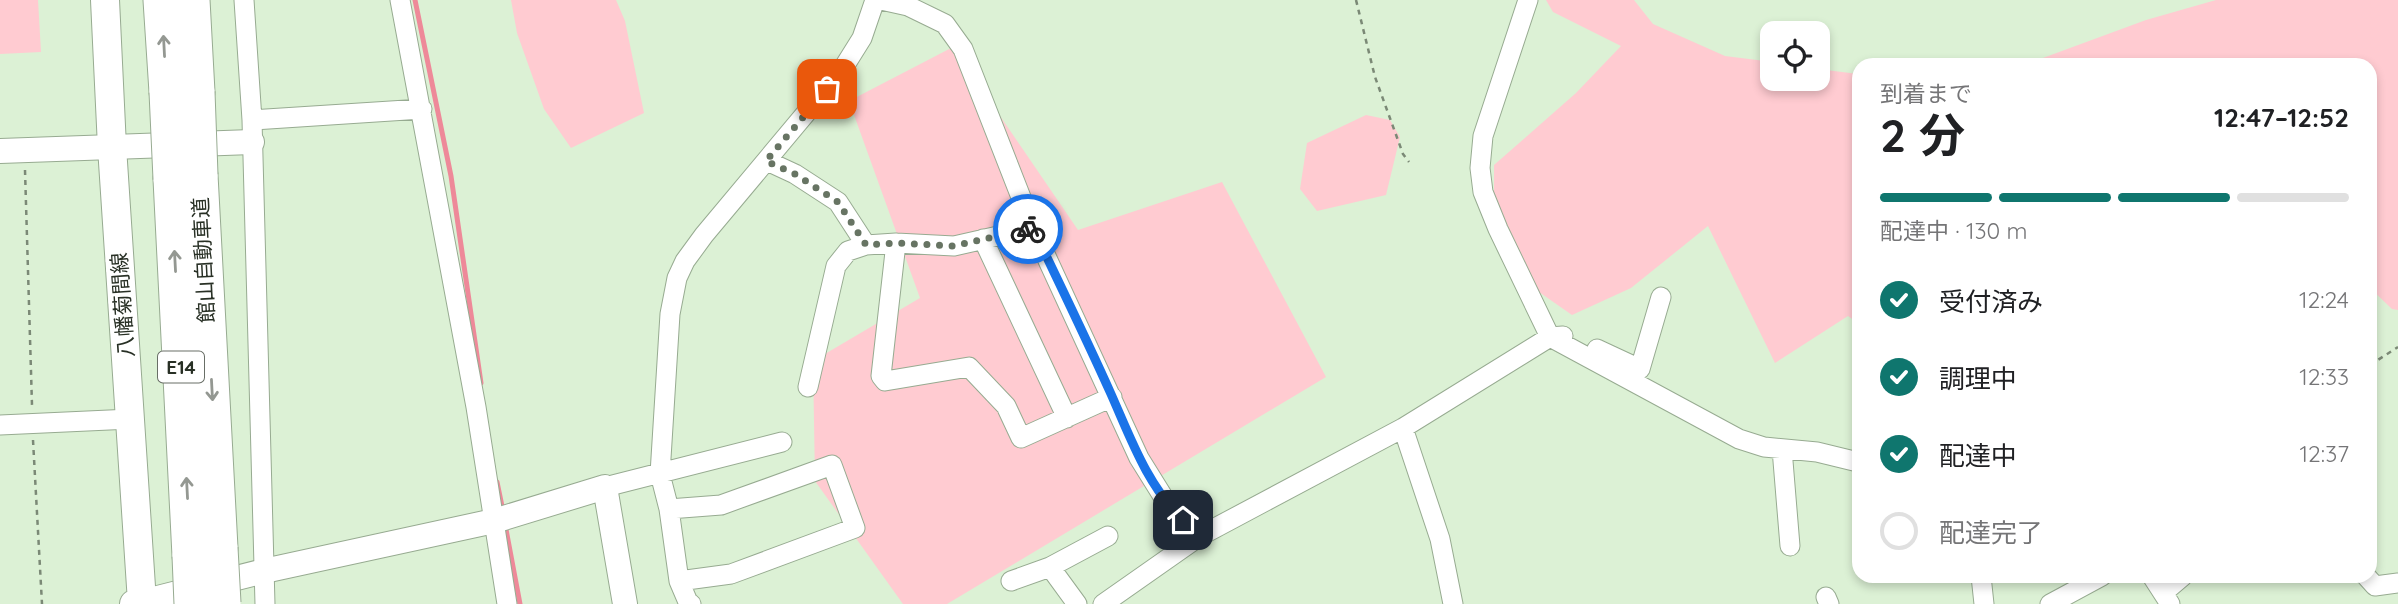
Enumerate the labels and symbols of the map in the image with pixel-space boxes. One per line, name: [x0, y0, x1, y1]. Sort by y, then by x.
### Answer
one-way arrow: [157, 35, 170, 58]
pin: [797, 59, 857, 119]
courier: [993, 194, 1063, 264]
street label: 館山自動車道: [187, 196, 219, 324]
one-way arrow: [169, 249, 182, 272]
street label: 八幡菊間線: [105, 252, 139, 358]
road number: E14: [158, 352, 204, 382]
one-way arrow: [205, 378, 218, 401]
one-way arrow: [180, 477, 193, 500]
pin: [1153, 490, 1213, 550]

